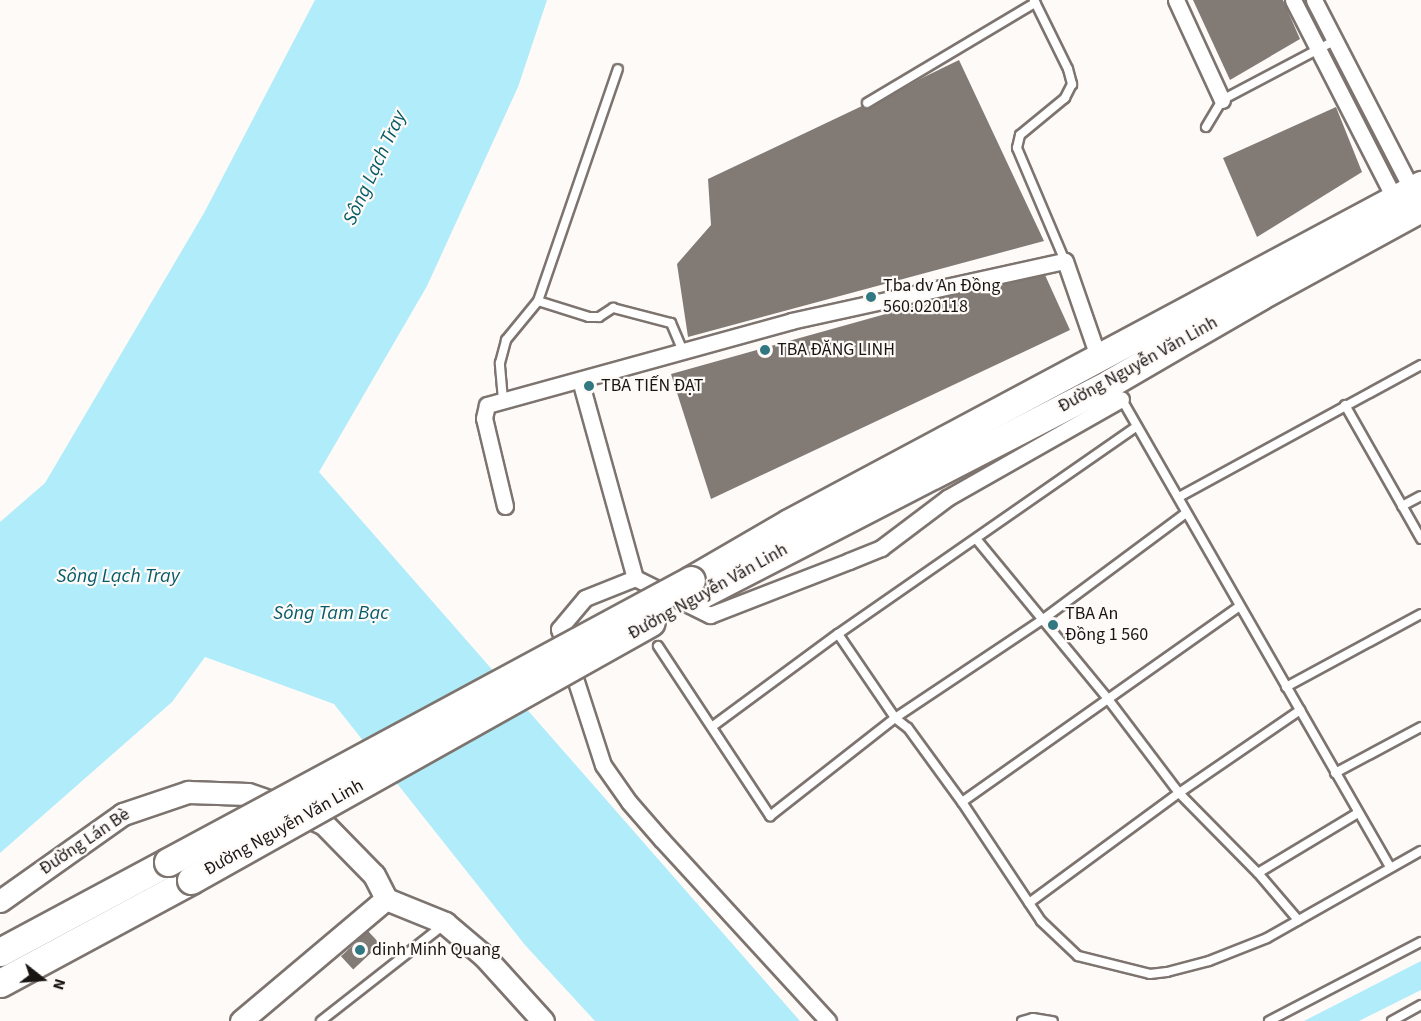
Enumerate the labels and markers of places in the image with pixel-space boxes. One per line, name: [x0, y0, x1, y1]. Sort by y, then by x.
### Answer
place label: Tba dv An Đồng 560.020118: [883, 276, 1000, 318]
marker: Tba dv An Đồng 560.020118: [864, 290, 878, 304]
place label: TBA ĐĂNG LINH: [777, 339, 895, 361]
marker: TBA ĐĂNG LINH: [758, 343, 772, 357]
place label: TBA TIẾN ĐẠT: [601, 375, 703, 397]
marker: TBA TIẾN ĐẠT: [582, 379, 596, 393]
place label: TBA An Đồng 1 560: [1065, 604, 1148, 646]
marker: TBA An Đồng 1 560: [1046, 618, 1060, 632]
place label: dinh Minh Quang: [372, 939, 500, 961]
marker: dinh Minh Quang: [353, 943, 367, 957]

